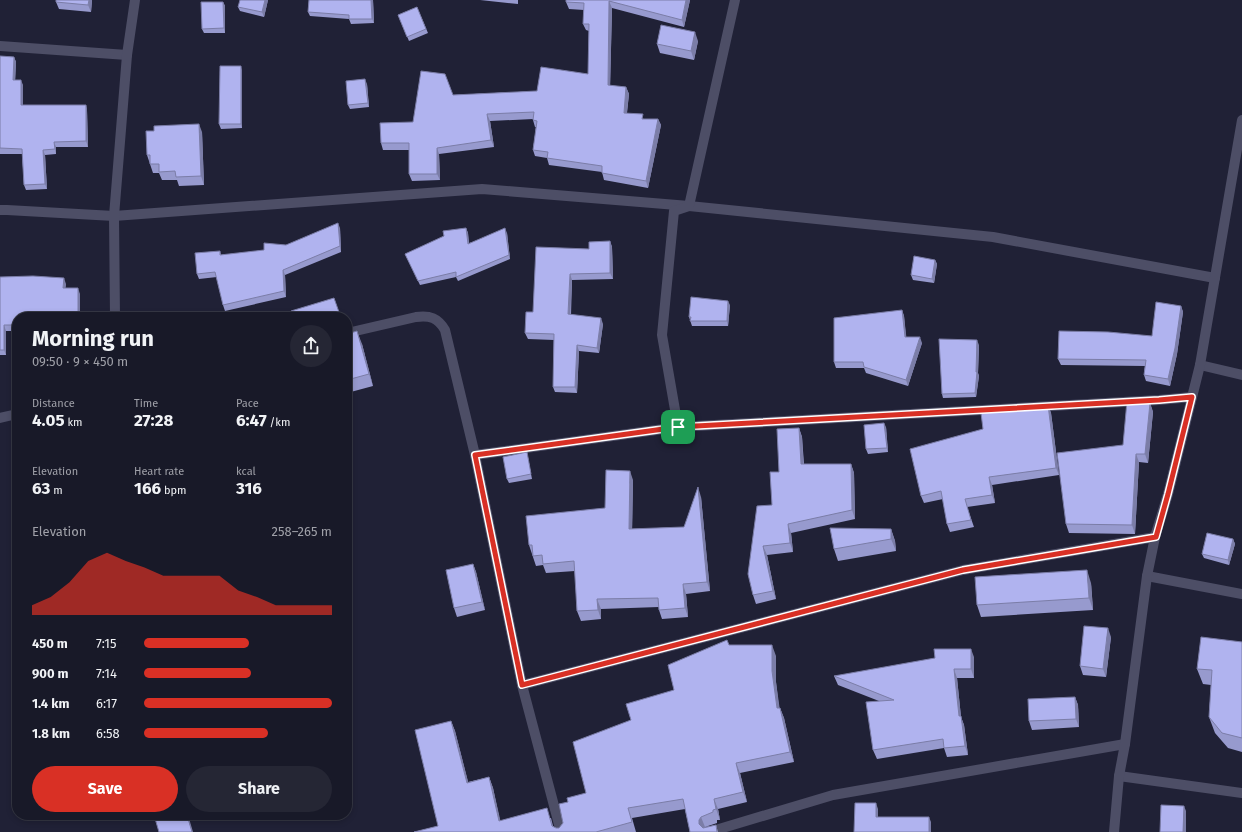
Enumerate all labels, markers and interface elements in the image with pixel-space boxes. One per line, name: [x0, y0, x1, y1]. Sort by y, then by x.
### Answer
text: Morning run: [32, 325, 154, 352]
button: share: [290, 325, 332, 367]
text: 09:50 · 9 × 450 m: [32, 354, 128, 369]
text: Distance: [32, 397, 75, 410]
text: Time: [134, 397, 158, 410]
text: Pace: [236, 397, 259, 410]
text: 4.05: [32, 410, 65, 431]
text: 27:28: [134, 410, 173, 431]
text: 6:47: [236, 410, 267, 431]
pin: [661, 410, 695, 444]
text: km: [65, 416, 83, 429]
text: /km: [267, 416, 290, 429]
icon: arrive: [667, 416, 689, 438]
text: Elevation: [32, 465, 78, 478]
text: Heart rate: [134, 465, 184, 478]
text: kcal: [236, 465, 256, 478]
text: 63: [32, 478, 50, 499]
text: 166: [134, 478, 161, 499]
text: 316: [236, 478, 262, 499]
text: m: [50, 484, 63, 497]
text: bpm: [161, 484, 187, 497]
text: Elevation: [32, 524, 86, 539]
text: 258–265 m: [272, 524, 332, 539]
text: 450 m: [32, 636, 68, 651]
text: 7:15: [96, 636, 117, 651]
text: 900 m: [32, 666, 69, 681]
text: 7:14: [96, 666, 117, 681]
text: 1.4 km: [32, 696, 69, 711]
text: 6:17: [96, 696, 117, 711]
text: 1.8 km: [32, 726, 70, 741]
text: 6:58: [96, 726, 120, 741]
button: Save: [32, 766, 178, 812]
button: Share: [186, 766, 332, 812]

